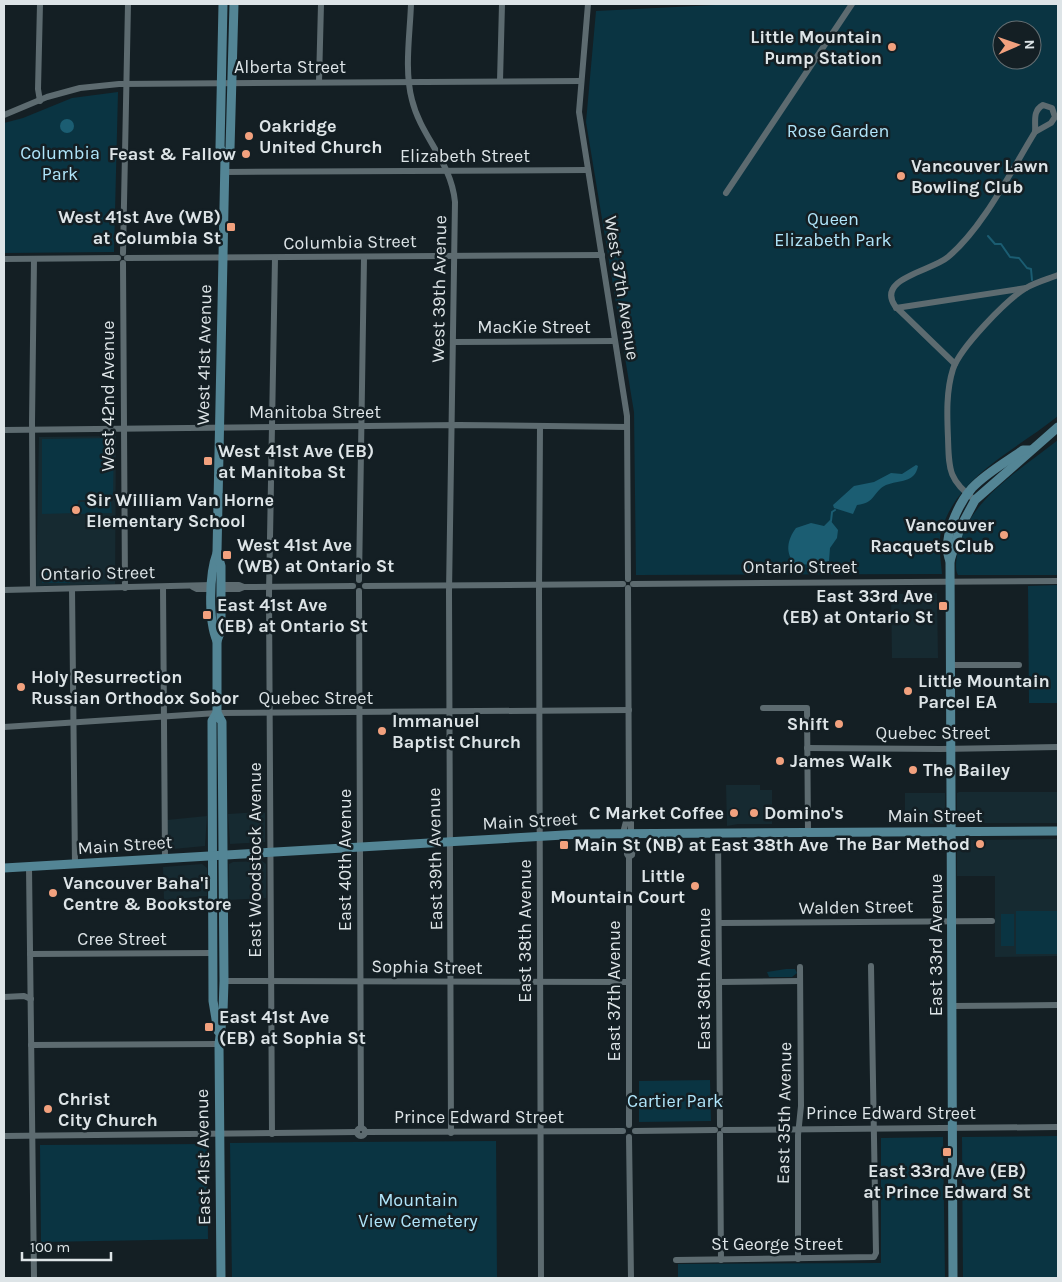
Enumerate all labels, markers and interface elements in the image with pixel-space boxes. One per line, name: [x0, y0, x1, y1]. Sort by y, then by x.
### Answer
north arrow: [992, 20, 1042, 70]
place label: Little Mountain Pump Station: [750, 26, 882, 69]
text: N: [1021, 39, 1038, 50]
marker: Little Mountain Pump Station: [886, 41, 898, 53]
street label: Alberta Street: [234, 56, 346, 78]
place label: Oakridge United Church: [259, 115, 383, 158]
park label: Rose Garden: [787, 120, 889, 142]
marker: Oakridge United Church: [243, 130, 255, 142]
park label: Columbia Park: [20, 142, 100, 185]
place label: Feast & Fallow: [109, 143, 236, 165]
street label: Elizabeth Street: [400, 145, 530, 167]
marker: Feast & Fallow: [240, 148, 252, 160]
place label: Vancouver Lawn Bowling Club: [911, 155, 1049, 198]
marker: Vancouver Lawn Bowling Club: [895, 170, 907, 182]
place label: West 41st Ave (WB) at Columbia St: [58, 206, 221, 249]
park label: Queen Elizabeth Park: [774, 208, 892, 251]
street label: West 37th Avenue: [600, 214, 644, 362]
street label: West 39th Avenue: [427, 215, 451, 363]
marker: West 41st Ave (WB) at Columbia St: [225, 221, 237, 233]
street label: Columbia Street: [283, 230, 417, 254]
street label: West 41st Avenue: [192, 284, 216, 426]
street label: MacKie Street: [477, 316, 591, 338]
street label: West 42nd Avenue: [97, 321, 119, 471]
street label: Manitoba Street: [249, 401, 381, 423]
place label: West 41st Ave (EB) at Manitoba St: [218, 440, 374, 483]
marker: West 41st Ave (EB) at Manitoba St: [202, 455, 214, 467]
place label: Sir William Van Horne Elementary School: [86, 489, 274, 532]
marker: Sir William Van Horne Elementary School: [70, 504, 82, 516]
place label: Vancouver Racquets Club: [870, 514, 994, 557]
marker: Vancouver Racquets Club: [998, 529, 1010, 541]
place label: West 41st Ave (WB) at Ontario St: [237, 534, 394, 577]
marker: West 41st Ave (WB) at Ontario St: [221, 549, 233, 561]
street label: Ontario Street: [743, 556, 858, 578]
street label: Ontario Street: [41, 561, 156, 585]
place label: East 33rd Ave (EB) at Ontario St: [782, 585, 933, 628]
place label: East 41st Ave (EB) at Ontario St: [217, 594, 368, 637]
marker: East 33rd Ave (EB) at Ontario St: [937, 600, 949, 612]
marker: East 41st Ave (EB) at Ontario St: [201, 609, 213, 621]
place label: Holy Resurrection Russian Orthodox Sobor: [31, 666, 239, 709]
place label: Little Mountain Parcel EA: [918, 670, 1050, 713]
marker: Holy Resurrection Russian Orthodox Sobor: [15, 681, 27, 693]
marker: Little Mountain Parcel EA: [902, 685, 914, 697]
street label: Quebec Street: [259, 687, 374, 709]
place label: Immanuel Baptist Church: [392, 710, 521, 753]
place label: Shift: [787, 713, 829, 735]
marker: Shift: [833, 718, 845, 730]
street label: Quebec Street: [876, 722, 991, 744]
marker: Immanuel Baptist Church: [376, 725, 388, 737]
place label: James Walk: [790, 750, 893, 772]
marker: James Walk: [774, 755, 786, 767]
place label: The Bailey: [923, 759, 1010, 781]
street label: East Woodstock Avenue: [244, 762, 266, 958]
marker: The Bailey: [907, 764, 919, 776]
street label: East 39th Avenue: [423, 787, 447, 931]
street label: East 40th Avenue: [334, 789, 356, 931]
place label: C Market Coffee: [589, 802, 724, 824]
place label: Domino's: [764, 802, 844, 824]
street label: Main Street: [887, 805, 983, 827]
marker: C Market Coffee: [728, 807, 740, 819]
marker: Domino's: [748, 807, 760, 819]
street label: Main Street: [482, 808, 578, 834]
street label: Main Street: [77, 831, 173, 859]
place label: The Bar Method: [836, 833, 970, 855]
place label: Main St (NB) at East 38th Ave: [574, 834, 829, 856]
marker: The Bar Method: [974, 838, 986, 850]
marker: Main St (NB) at East 38th Ave: [558, 839, 570, 851]
street label: East 38th Avenue: [514, 859, 536, 1003]
place label: Little Mountain Court: [550, 865, 685, 908]
place label: Vancouver Baha'i Centre & Bookstore: [63, 872, 231, 915]
street label: East 33rd Avenue: [925, 874, 947, 1016]
marker: Little Mountain Court: [689, 880, 701, 892]
marker: Vancouver Baha'i Centre & Bookstore: [47, 887, 59, 899]
street label: Walden Street: [798, 895, 914, 919]
street label: East 36th Avenue: [693, 908, 715, 1050]
street label: East 37th Avenue: [603, 921, 625, 1061]
street label: Cree Street: [77, 928, 167, 950]
street label: Sophia Street: [371, 955, 483, 979]
place label: East 41st Ave (EB) at Sophia St: [219, 1006, 366, 1049]
marker: East 41st Ave (EB) at Sophia St: [203, 1021, 215, 1033]
street label: East 35th Avenue: [772, 1042, 796, 1184]
place label: Christ City Church: [58, 1088, 158, 1131]
street label: East 41st Avenue: [191, 1089, 215, 1225]
park label: Cartier Park: [627, 1090, 723, 1112]
street label: Prince Edward Street: [806, 1102, 976, 1124]
marker: Christ City Church: [42, 1103, 54, 1115]
street label: Prince Edward Street: [394, 1106, 564, 1128]
marker: East 33rd Ave (EB) at Prince Edward St: [941, 1146, 953, 1158]
place label: East 33rd Ave (EB) at Prince Edward St: [863, 1160, 1031, 1203]
park label: Mountain View Cemetery: [358, 1189, 478, 1232]
scale bar: [22, 1230, 111, 1262]
street label: St George Street: [711, 1233, 843, 1255]
text: 100 m: [30, 1238, 70, 1256]

